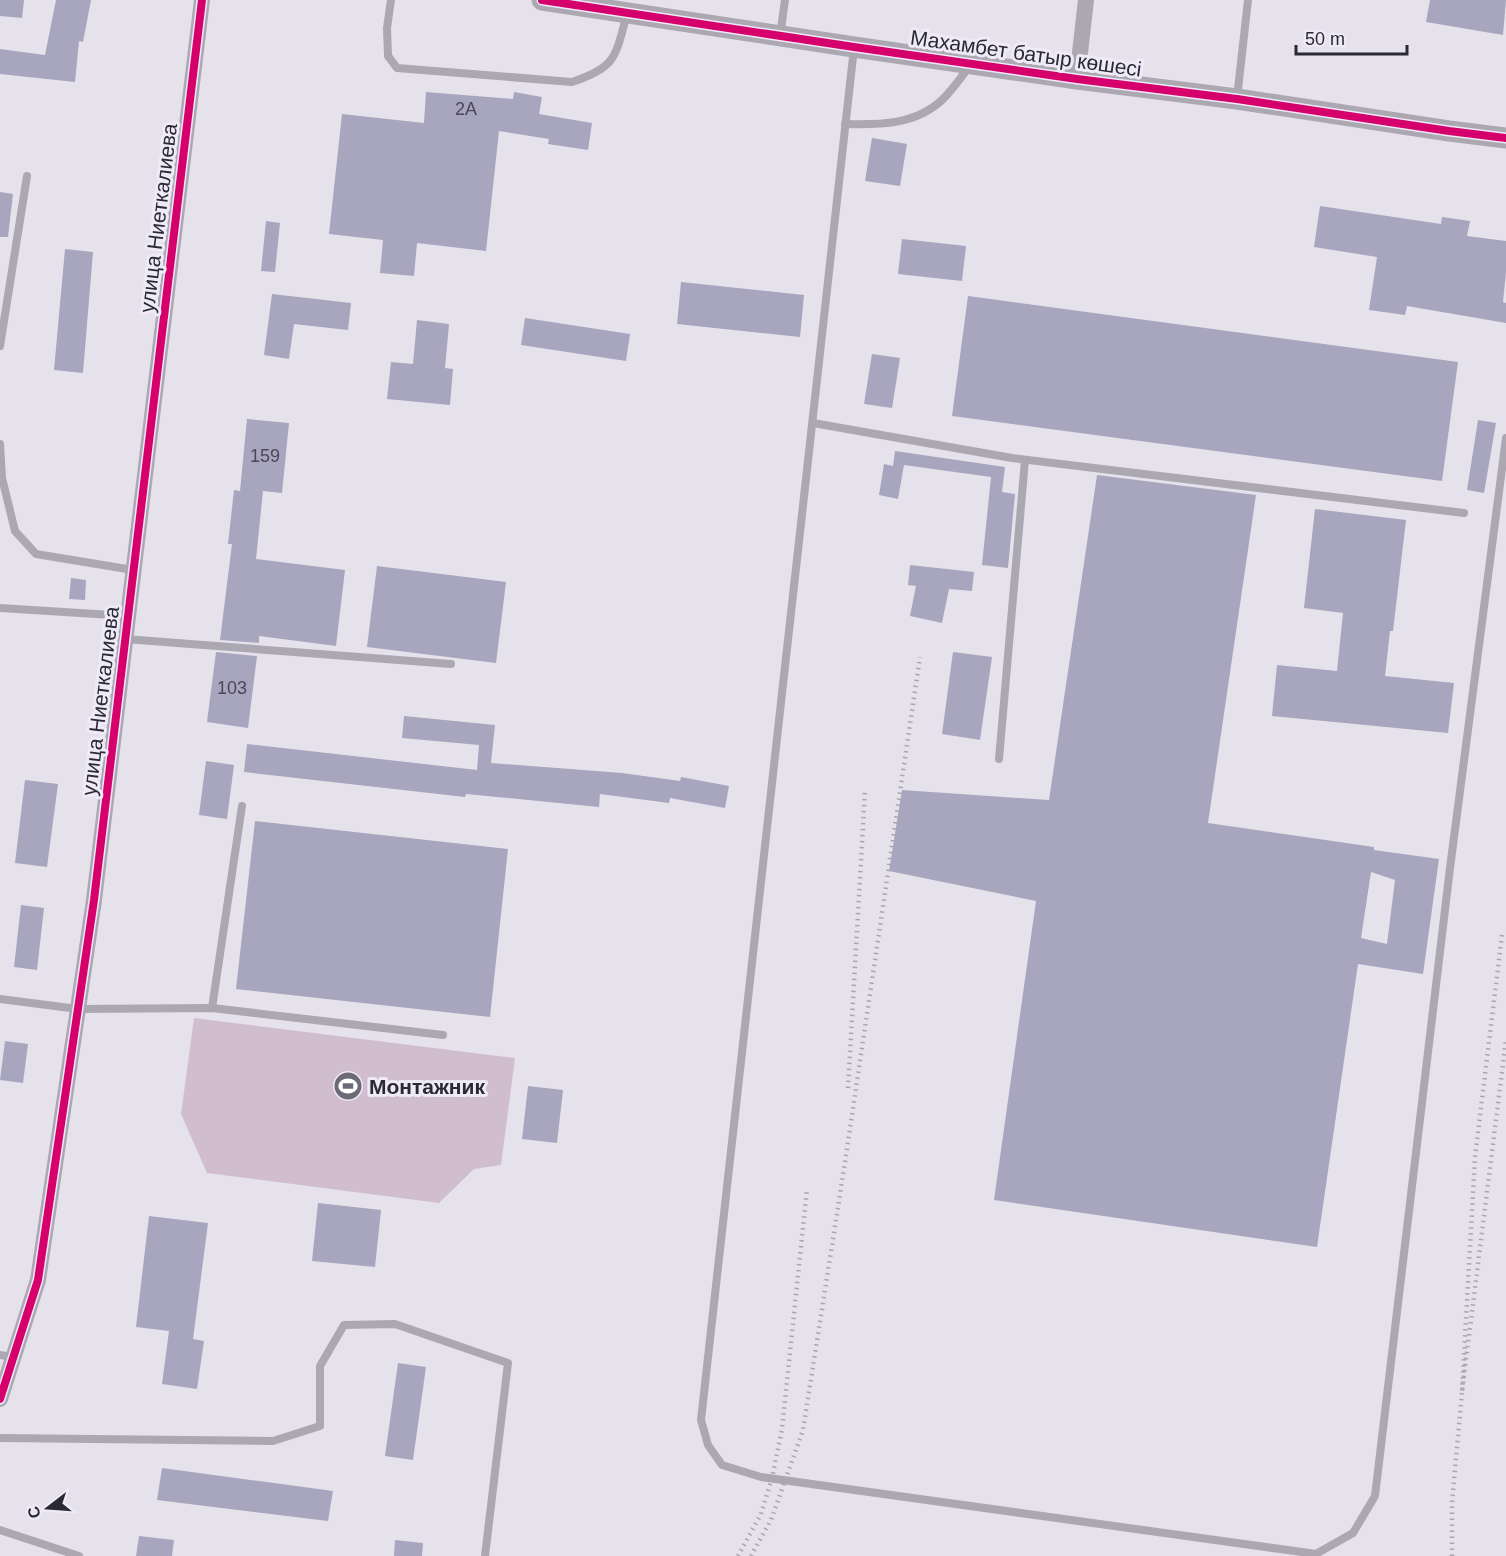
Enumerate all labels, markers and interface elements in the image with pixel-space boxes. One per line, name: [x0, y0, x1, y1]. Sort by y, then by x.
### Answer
scale bar: [1296, 18, 1407, 56]
street label: Махамбет батыр көшесі: [909, 25, 1143, 81]
text: 50 m: [1305, 29, 1345, 49]
house number: 2А: [455, 99, 477, 119]
street label: улица Ниеткалиева: [135, 122, 181, 314]
house number: 159: [250, 446, 280, 466]
street label: улица Ниеткалиева: [77, 605, 123, 797]
house number: 103: [217, 678, 247, 698]
sports icon: Монтажник: [332, 1070, 364, 1102]
place label: Монтажник: [369, 1075, 485, 1098]
north arrow: [18, 1478, 78, 1538]
text: С: [24, 1504, 44, 1520]

